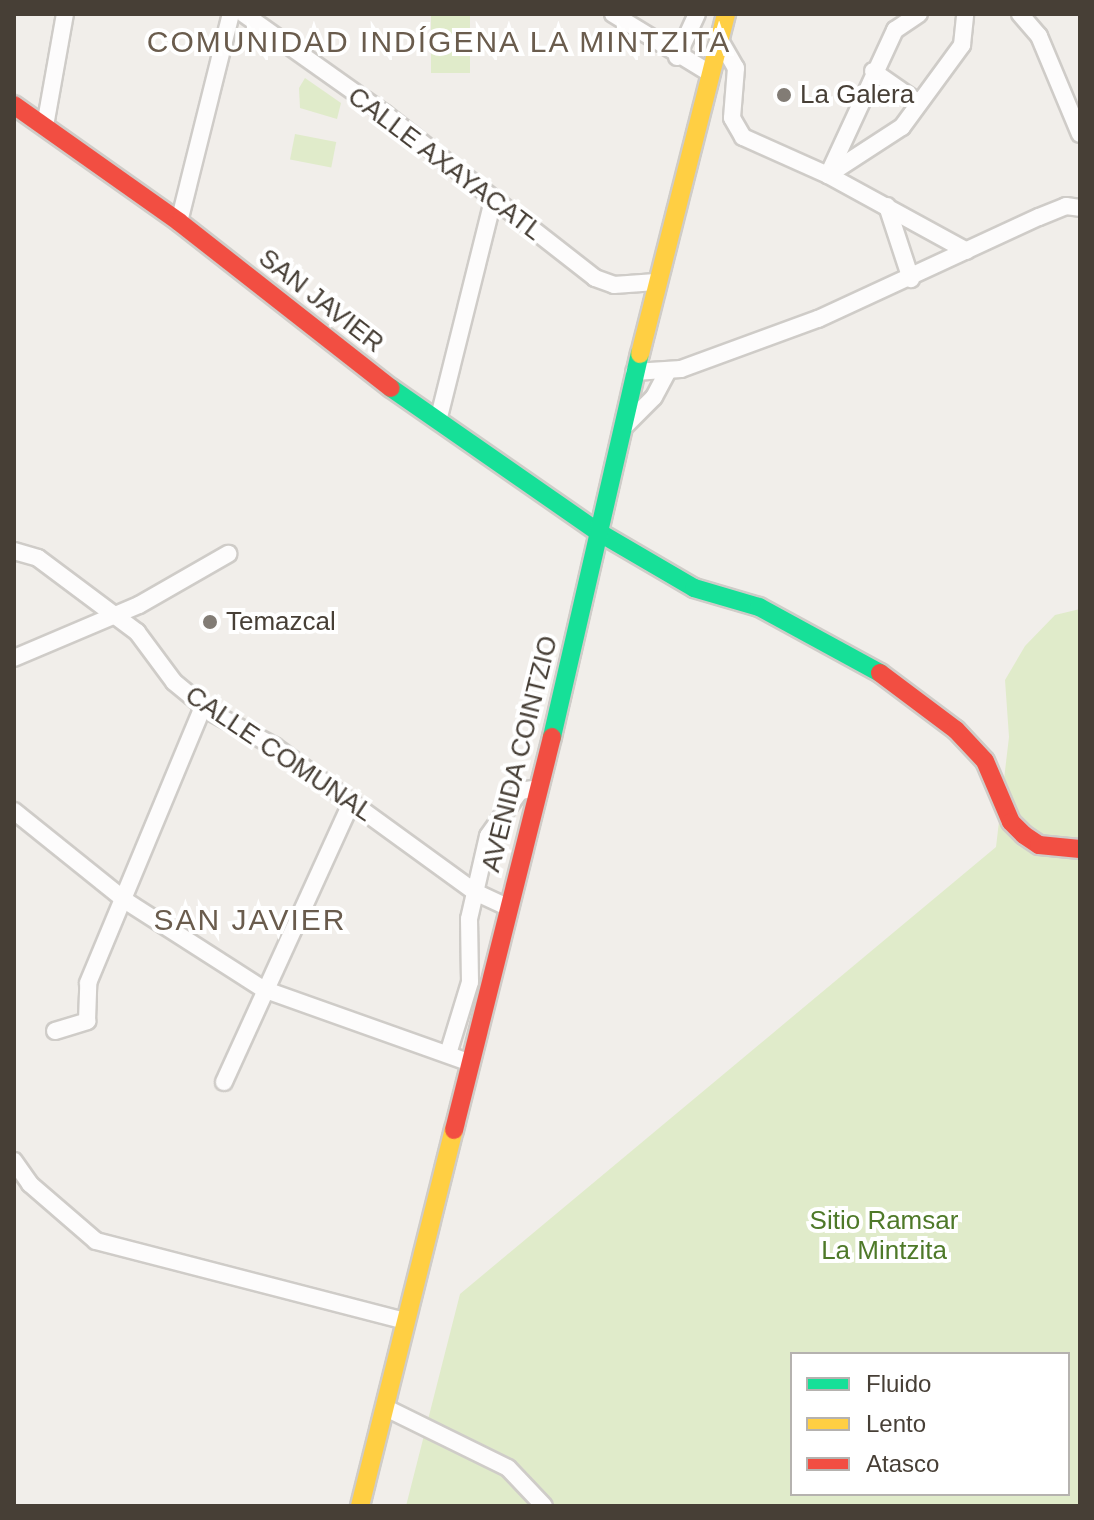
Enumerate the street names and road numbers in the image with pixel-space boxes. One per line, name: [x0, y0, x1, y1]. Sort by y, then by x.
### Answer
street label: CALLE AXAYACATL: [341, 80, 549, 248]
street label: SAN JAVIER: [252, 243, 390, 359]
street label: AVENIDA COINTZIO: [475, 632, 565, 876]
street label: CALLE COMUNAL: [179, 680, 379, 828]

